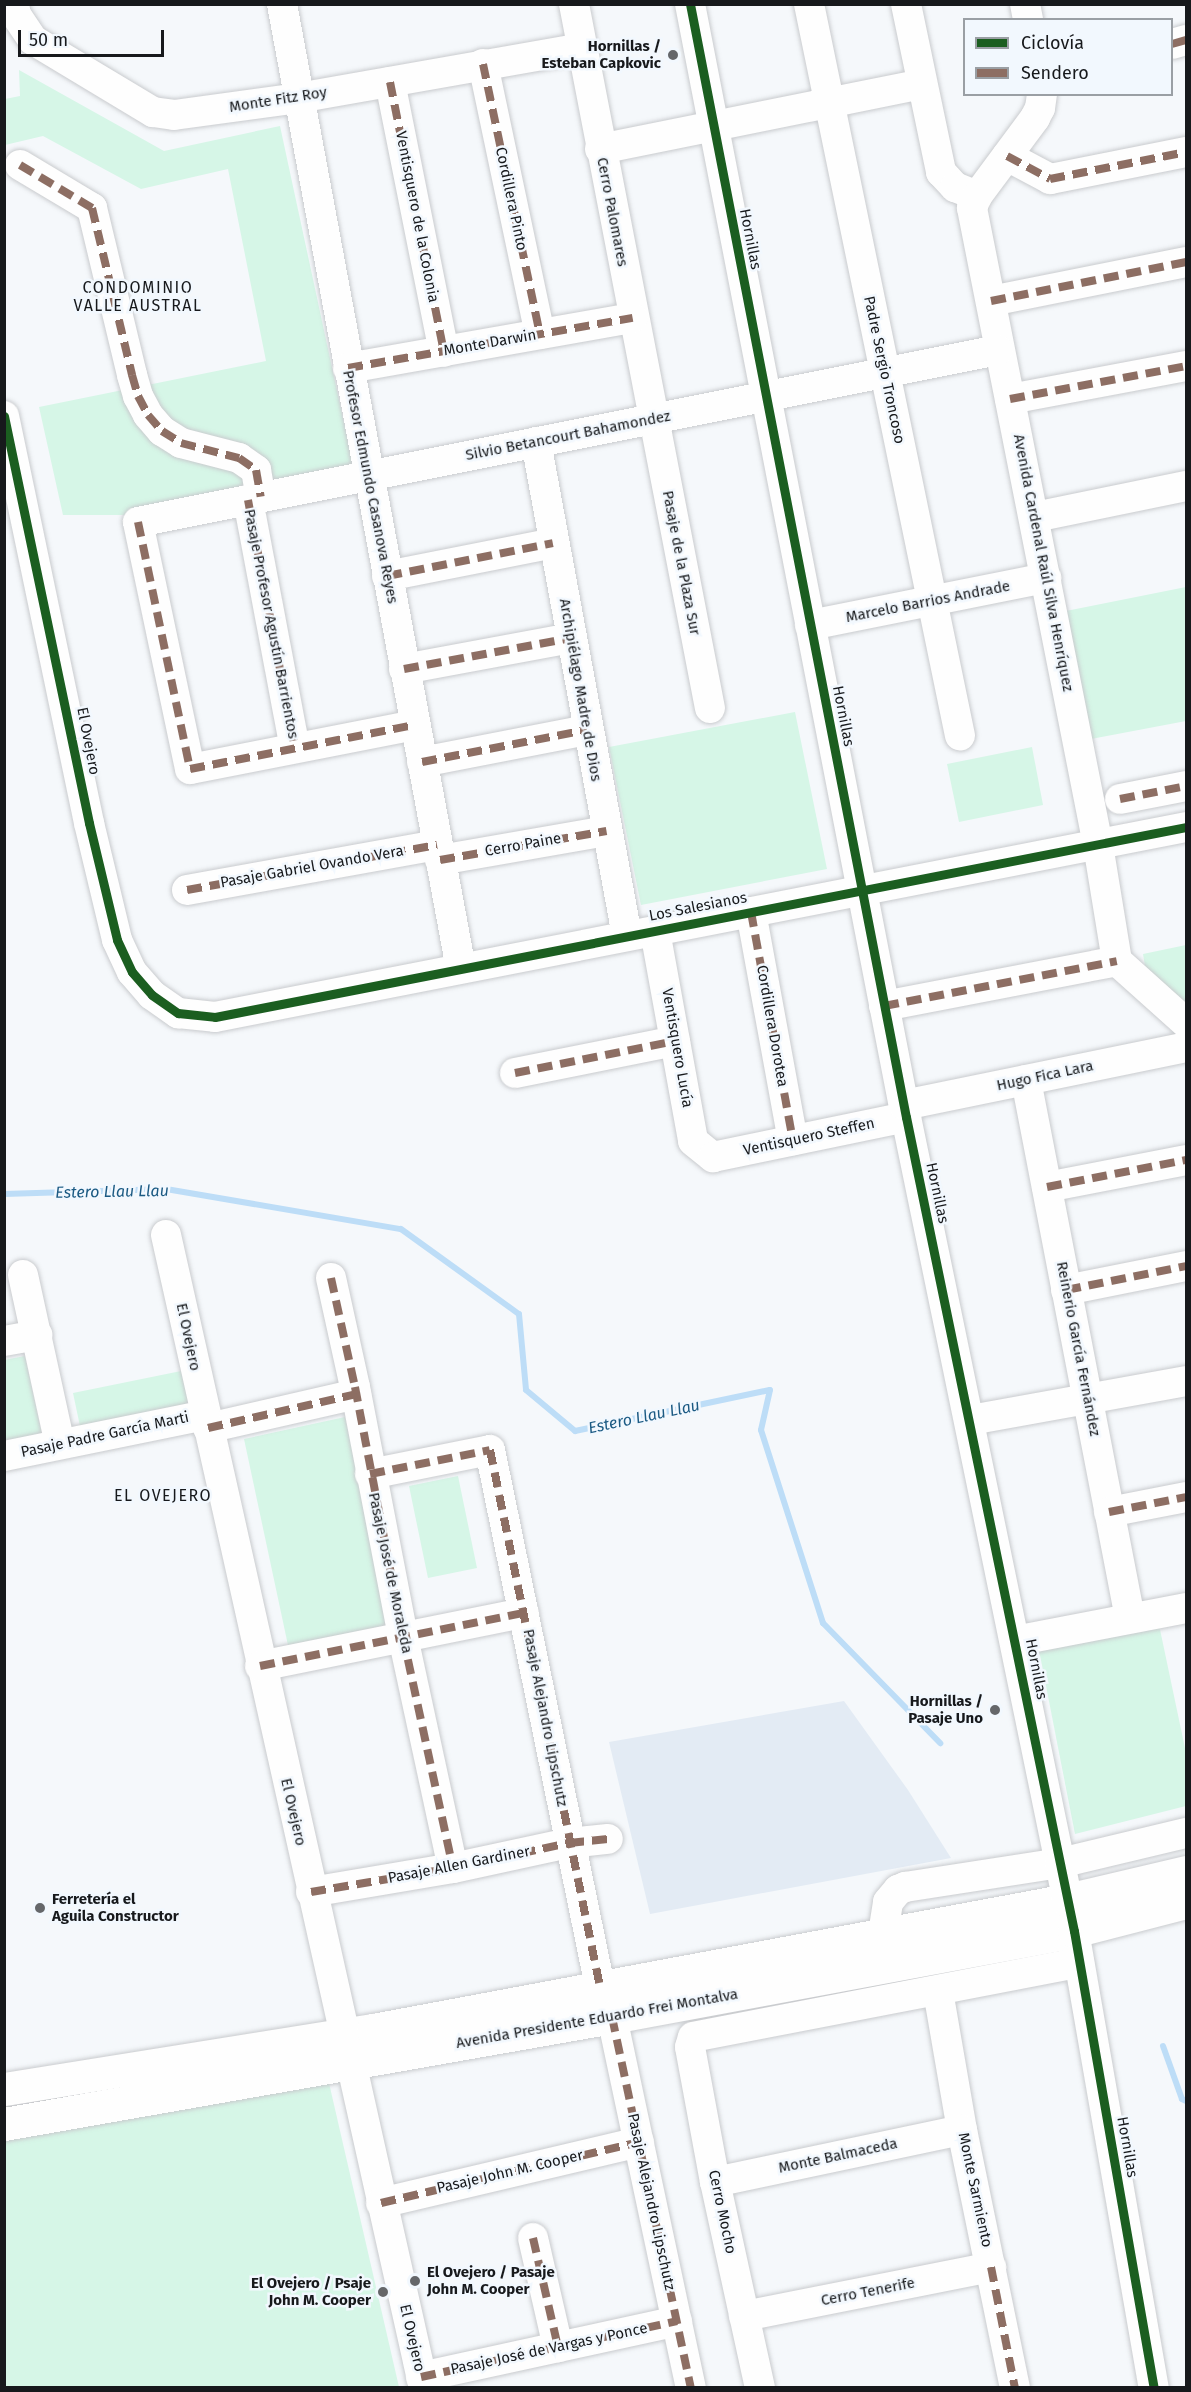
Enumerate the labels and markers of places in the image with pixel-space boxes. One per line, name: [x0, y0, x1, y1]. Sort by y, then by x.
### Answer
place label: Hornillas / Esteban Capkovic: [541, 37, 661, 72]
marker: Hornillas / Esteban Capkovic: [666, 48, 680, 62]
place label: Hornillas / Pasaje Uno: [908, 1692, 983, 1727]
marker: Hornillas / Pasaje Uno: [988, 1703, 1002, 1717]
place label: Ferretería el Aguila Constructor: [52, 1890, 179, 1925]
marker: Ferretería el Aguila Constructor: [33, 1901, 47, 1915]
place label: El Ovejero / Pasaje John M. Cooper: [427, 2263, 555, 2298]
place label: El Ovejero / Psaje John M. Cooper: [251, 2274, 371, 2309]
marker: El Ovejero / Pasaje John M. Cooper: [408, 2274, 422, 2288]
marker: El Ovejero / Psaje John M. Cooper: [376, 2285, 390, 2299]

